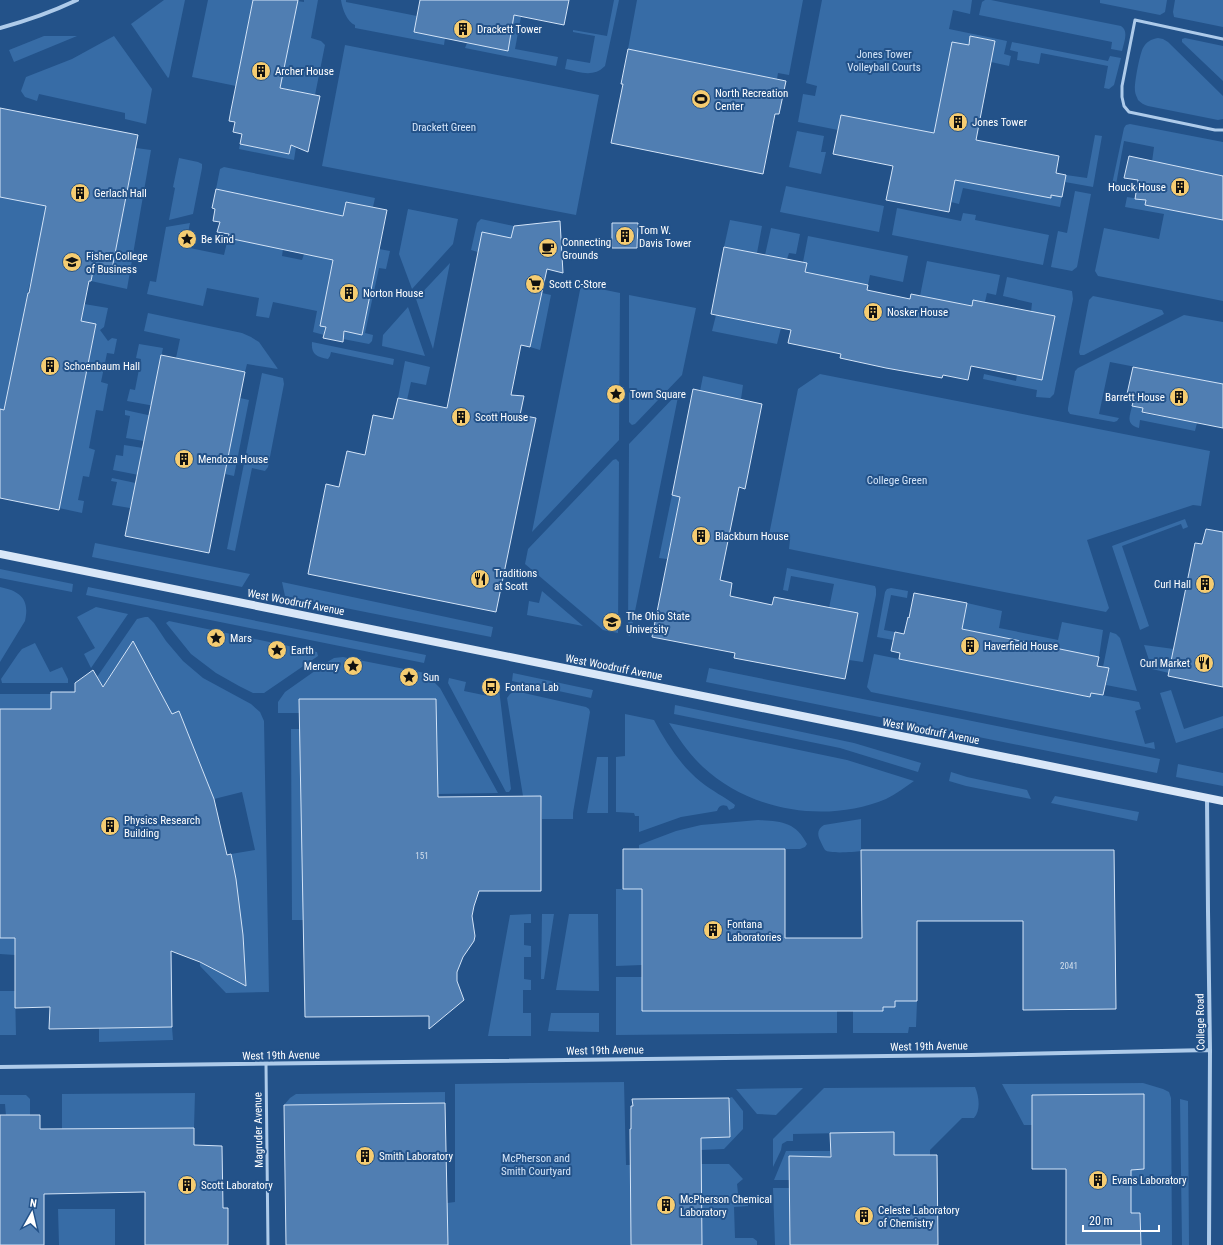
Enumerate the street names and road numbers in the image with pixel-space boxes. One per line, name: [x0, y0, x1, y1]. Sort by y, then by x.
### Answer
street label: West Woodruff Avenue: [246, 587, 346, 618]
street label: West Woodruff Avenue: [564, 652, 664, 683]
street label: West Woodruff Avenue: [881, 716, 981, 747]
street label: College Road: [1194, 993, 1207, 1051]
street label: West 19th Avenue: [890, 1039, 968, 1054]
street label: West 19th Avenue: [566, 1043, 644, 1058]
street label: West 19th Avenue: [242, 1048, 320, 1063]
street label: Magruder Avenue: [251, 1092, 266, 1168]

